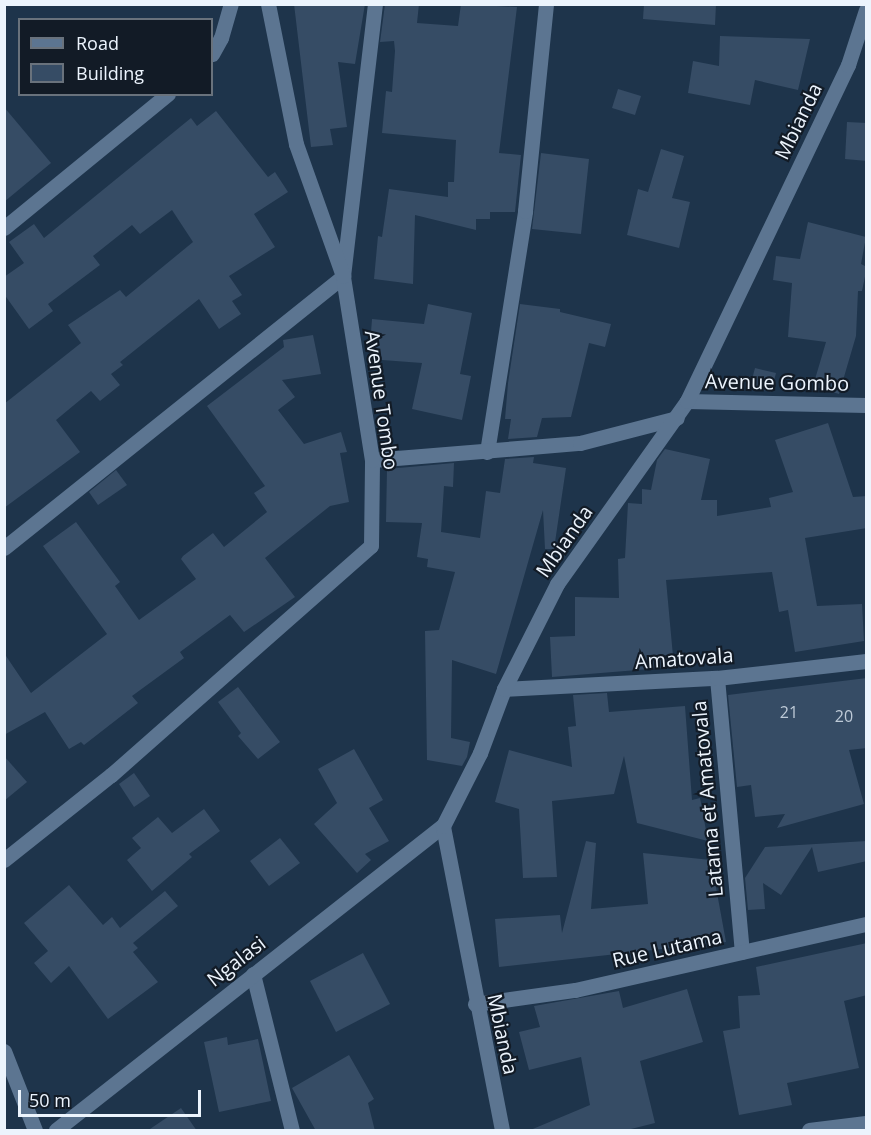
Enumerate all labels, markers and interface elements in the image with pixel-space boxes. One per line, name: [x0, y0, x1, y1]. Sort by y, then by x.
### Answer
legend: [18, 18, 213, 96]
text: Road: [76, 31, 119, 55]
text: Building: [76, 61, 144, 85]
street label: Mbianda: [769, 79, 827, 163]
street label: Avenue Tombo: [360, 329, 404, 471]
street label: Avenue Gombo: [705, 369, 849, 395]
street label: Mbianda: [531, 501, 597, 581]
street label: Amatovala: [634, 643, 734, 673]
street label: Latama et Amatovala: [686, 700, 728, 898]
house number: 21: [780, 702, 798, 722]
house number: 20: [835, 706, 853, 726]
street label: Rue Lutama: [610, 924, 724, 972]
street label: Ngalasi: [202, 931, 270, 991]
street label: Mbianda: [483, 991, 523, 1077]
scale bar: [21, 1078, 204, 1116]
text: 50 m: [29, 1088, 71, 1112]

